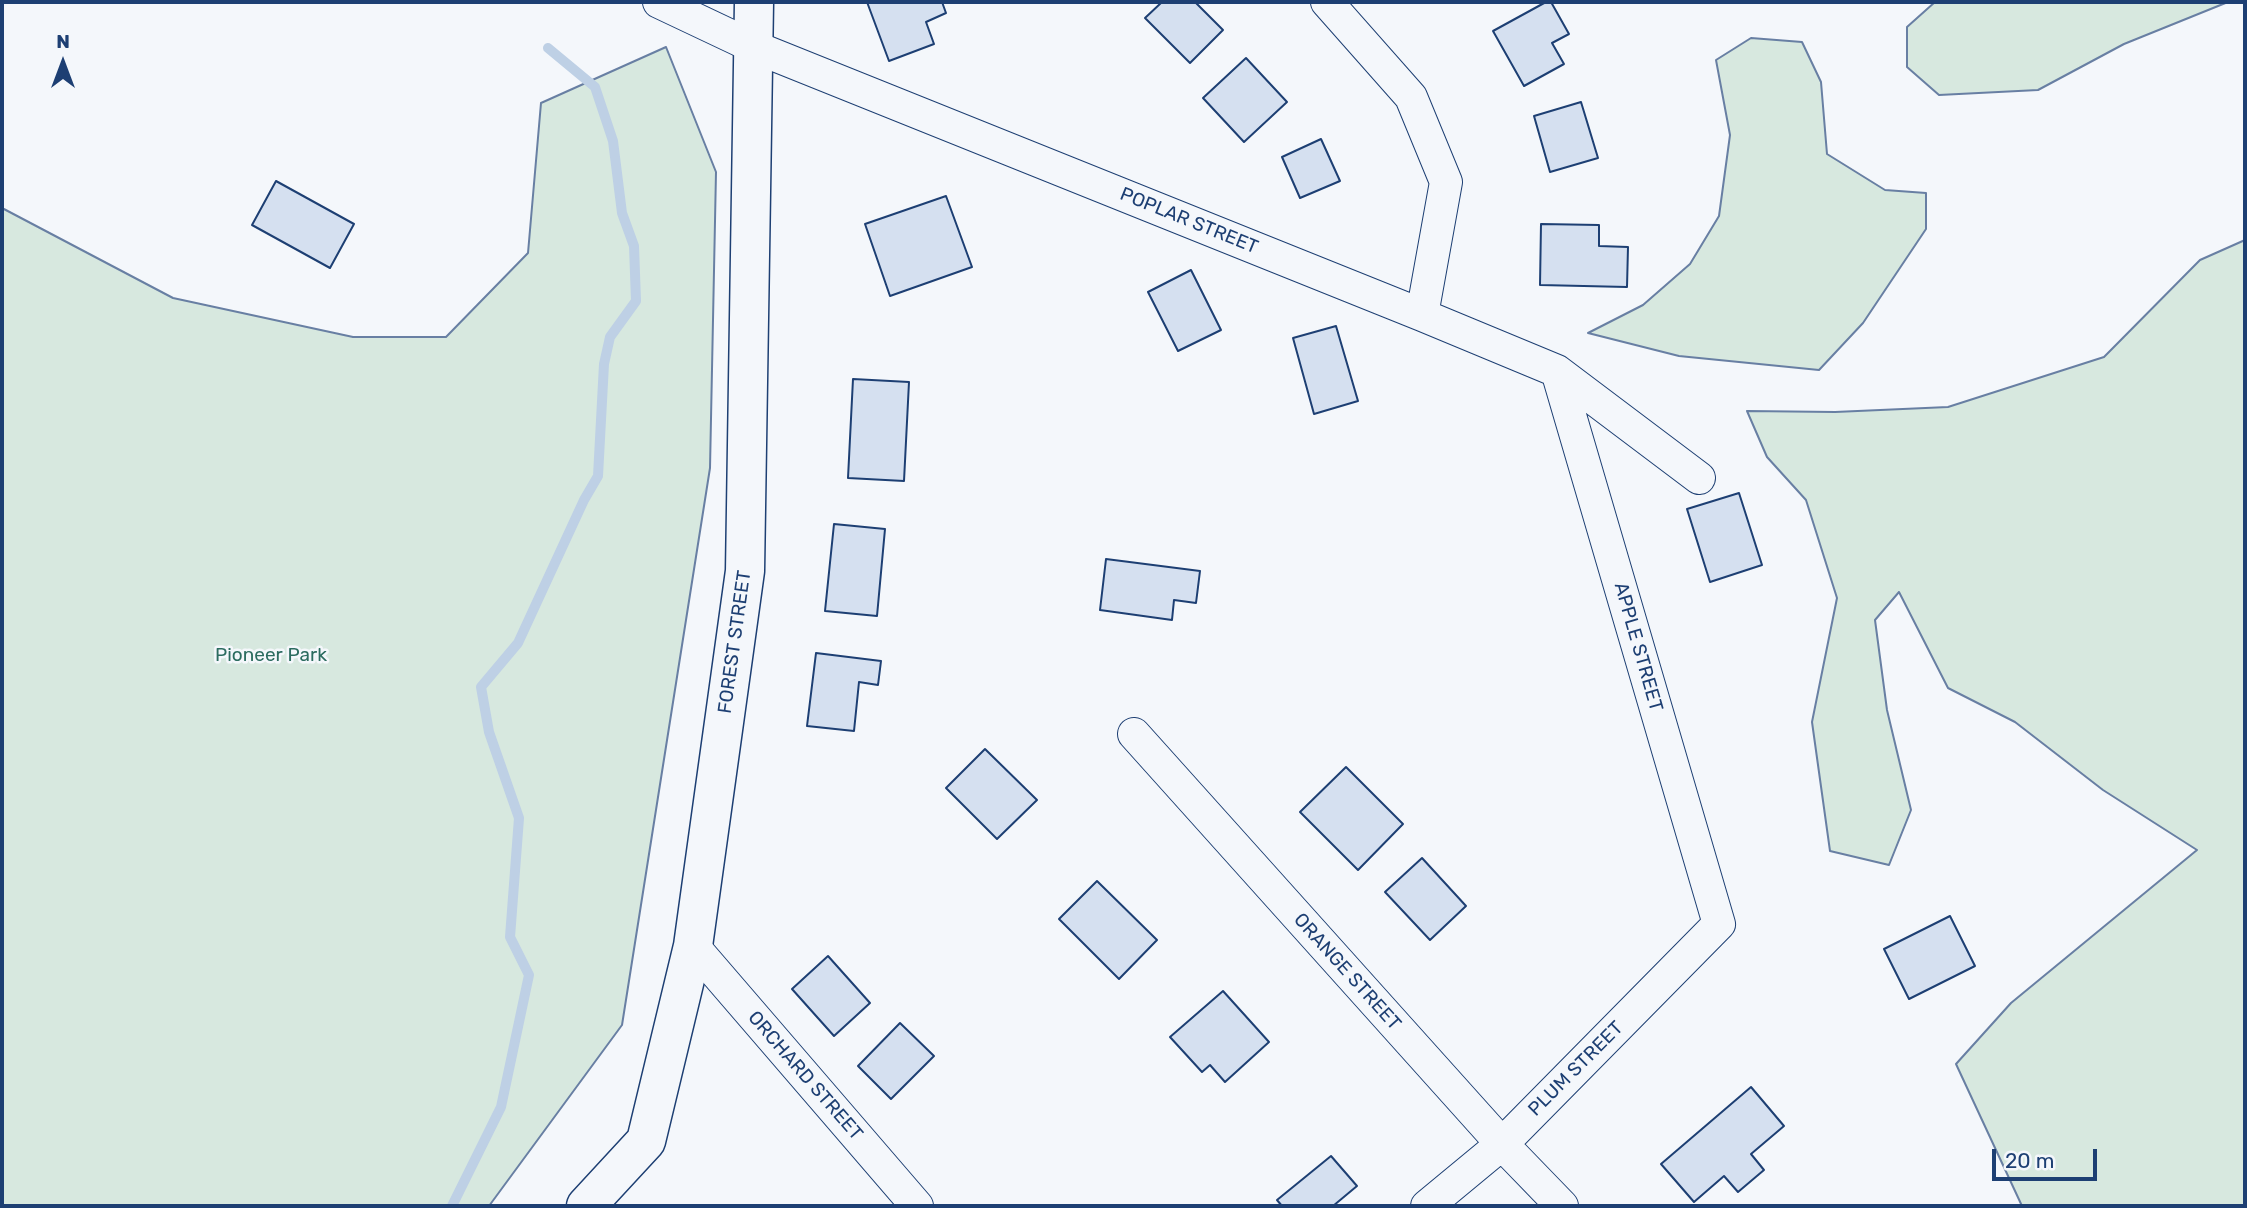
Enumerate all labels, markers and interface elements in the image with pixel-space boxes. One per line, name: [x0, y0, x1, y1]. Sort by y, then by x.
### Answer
north arrow: [28, 28, 98, 98]
text: N: [56, 30, 70, 53]
street label: POPLAR STREET: [1117, 183, 1261, 259]
street label: FOREST STREET: [714, 569, 756, 715]
street label: APPLE STREET: [1609, 580, 1667, 714]
park label: Pioneer Park: [215, 645, 327, 667]
street label: ORANGE STREET: [1289, 909, 1405, 1035]
street label: ORCHARD STREET: [743, 1007, 867, 1145]
street label: PLUM STREET: [1524, 1017, 1628, 1121]
scale bar: [1995, 1134, 2100, 1178]
text: 20 m: [2005, 1148, 2054, 1173]

